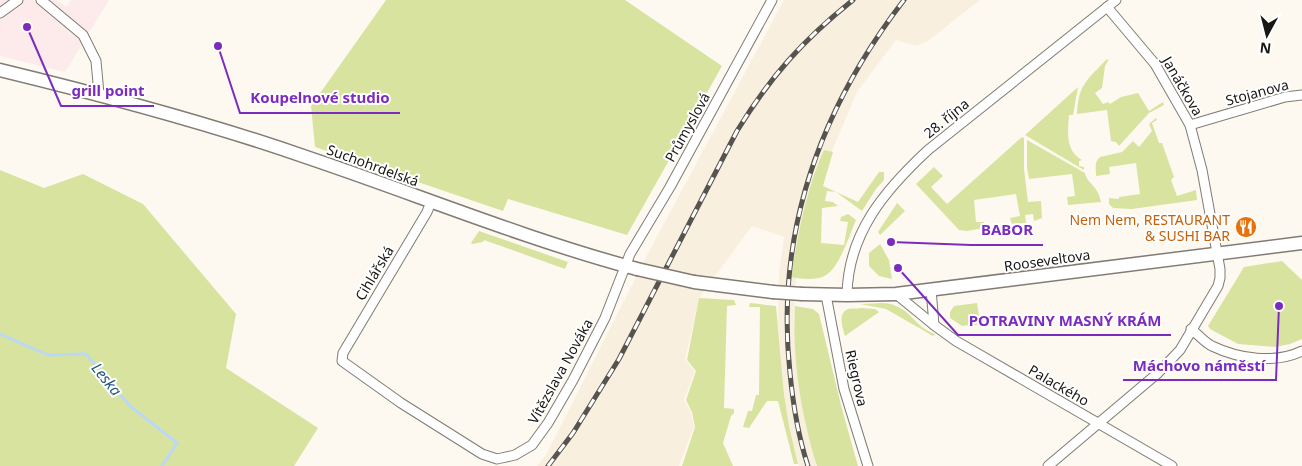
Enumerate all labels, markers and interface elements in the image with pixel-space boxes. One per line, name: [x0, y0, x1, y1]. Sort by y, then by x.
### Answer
north arrow: [1242, 10, 1292, 60]
text: N: [1259, 38, 1272, 59]
street label: Janáčkova: [1157, 51, 1208, 119]
street label: Stojanova: [1223, 74, 1291, 110]
callout: grill point: [61, 76, 154, 106]
text: grill point: [71, 80, 145, 100]
callout: Koupelnové studio: [240, 83, 400, 113]
text: Koupelnové studio: [250, 87, 390, 107]
street label: Průmyslová: [660, 89, 714, 165]
street label: 28. října: [919, 94, 973, 142]
street label: Suchohrdelská: [324, 140, 422, 190]
place label: Nem Nem, RESTAURANT & SUSHI BAR: [1069, 210, 1230, 245]
callout: BABOR: [971, 215, 1043, 245]
restaurant icon: Nem Nem, RESTAURANT & SUSHI BAR: [1234, 215, 1258, 239]
text: BABOR: [981, 219, 1033, 239]
street label: Cihlářská: [350, 242, 398, 304]
street label: Rooseveltova: [1003, 245, 1091, 275]
callout: POTRAVINY MASNÝ KRÁM: [958, 305, 1171, 335]
text: POTRAVINY MASNÝ KRÁM: [969, 310, 1161, 330]
street label: Vítězslava Nováka: [523, 315, 597, 427]
street label: Riegrova: [841, 348, 873, 408]
callout: Máchovo náměstí: [1123, 350, 1276, 380]
text: Máchovo náměstí: [1133, 355, 1267, 375]
water label: Leska: [88, 358, 127, 400]
street label: Palackého: [1025, 360, 1093, 410]

